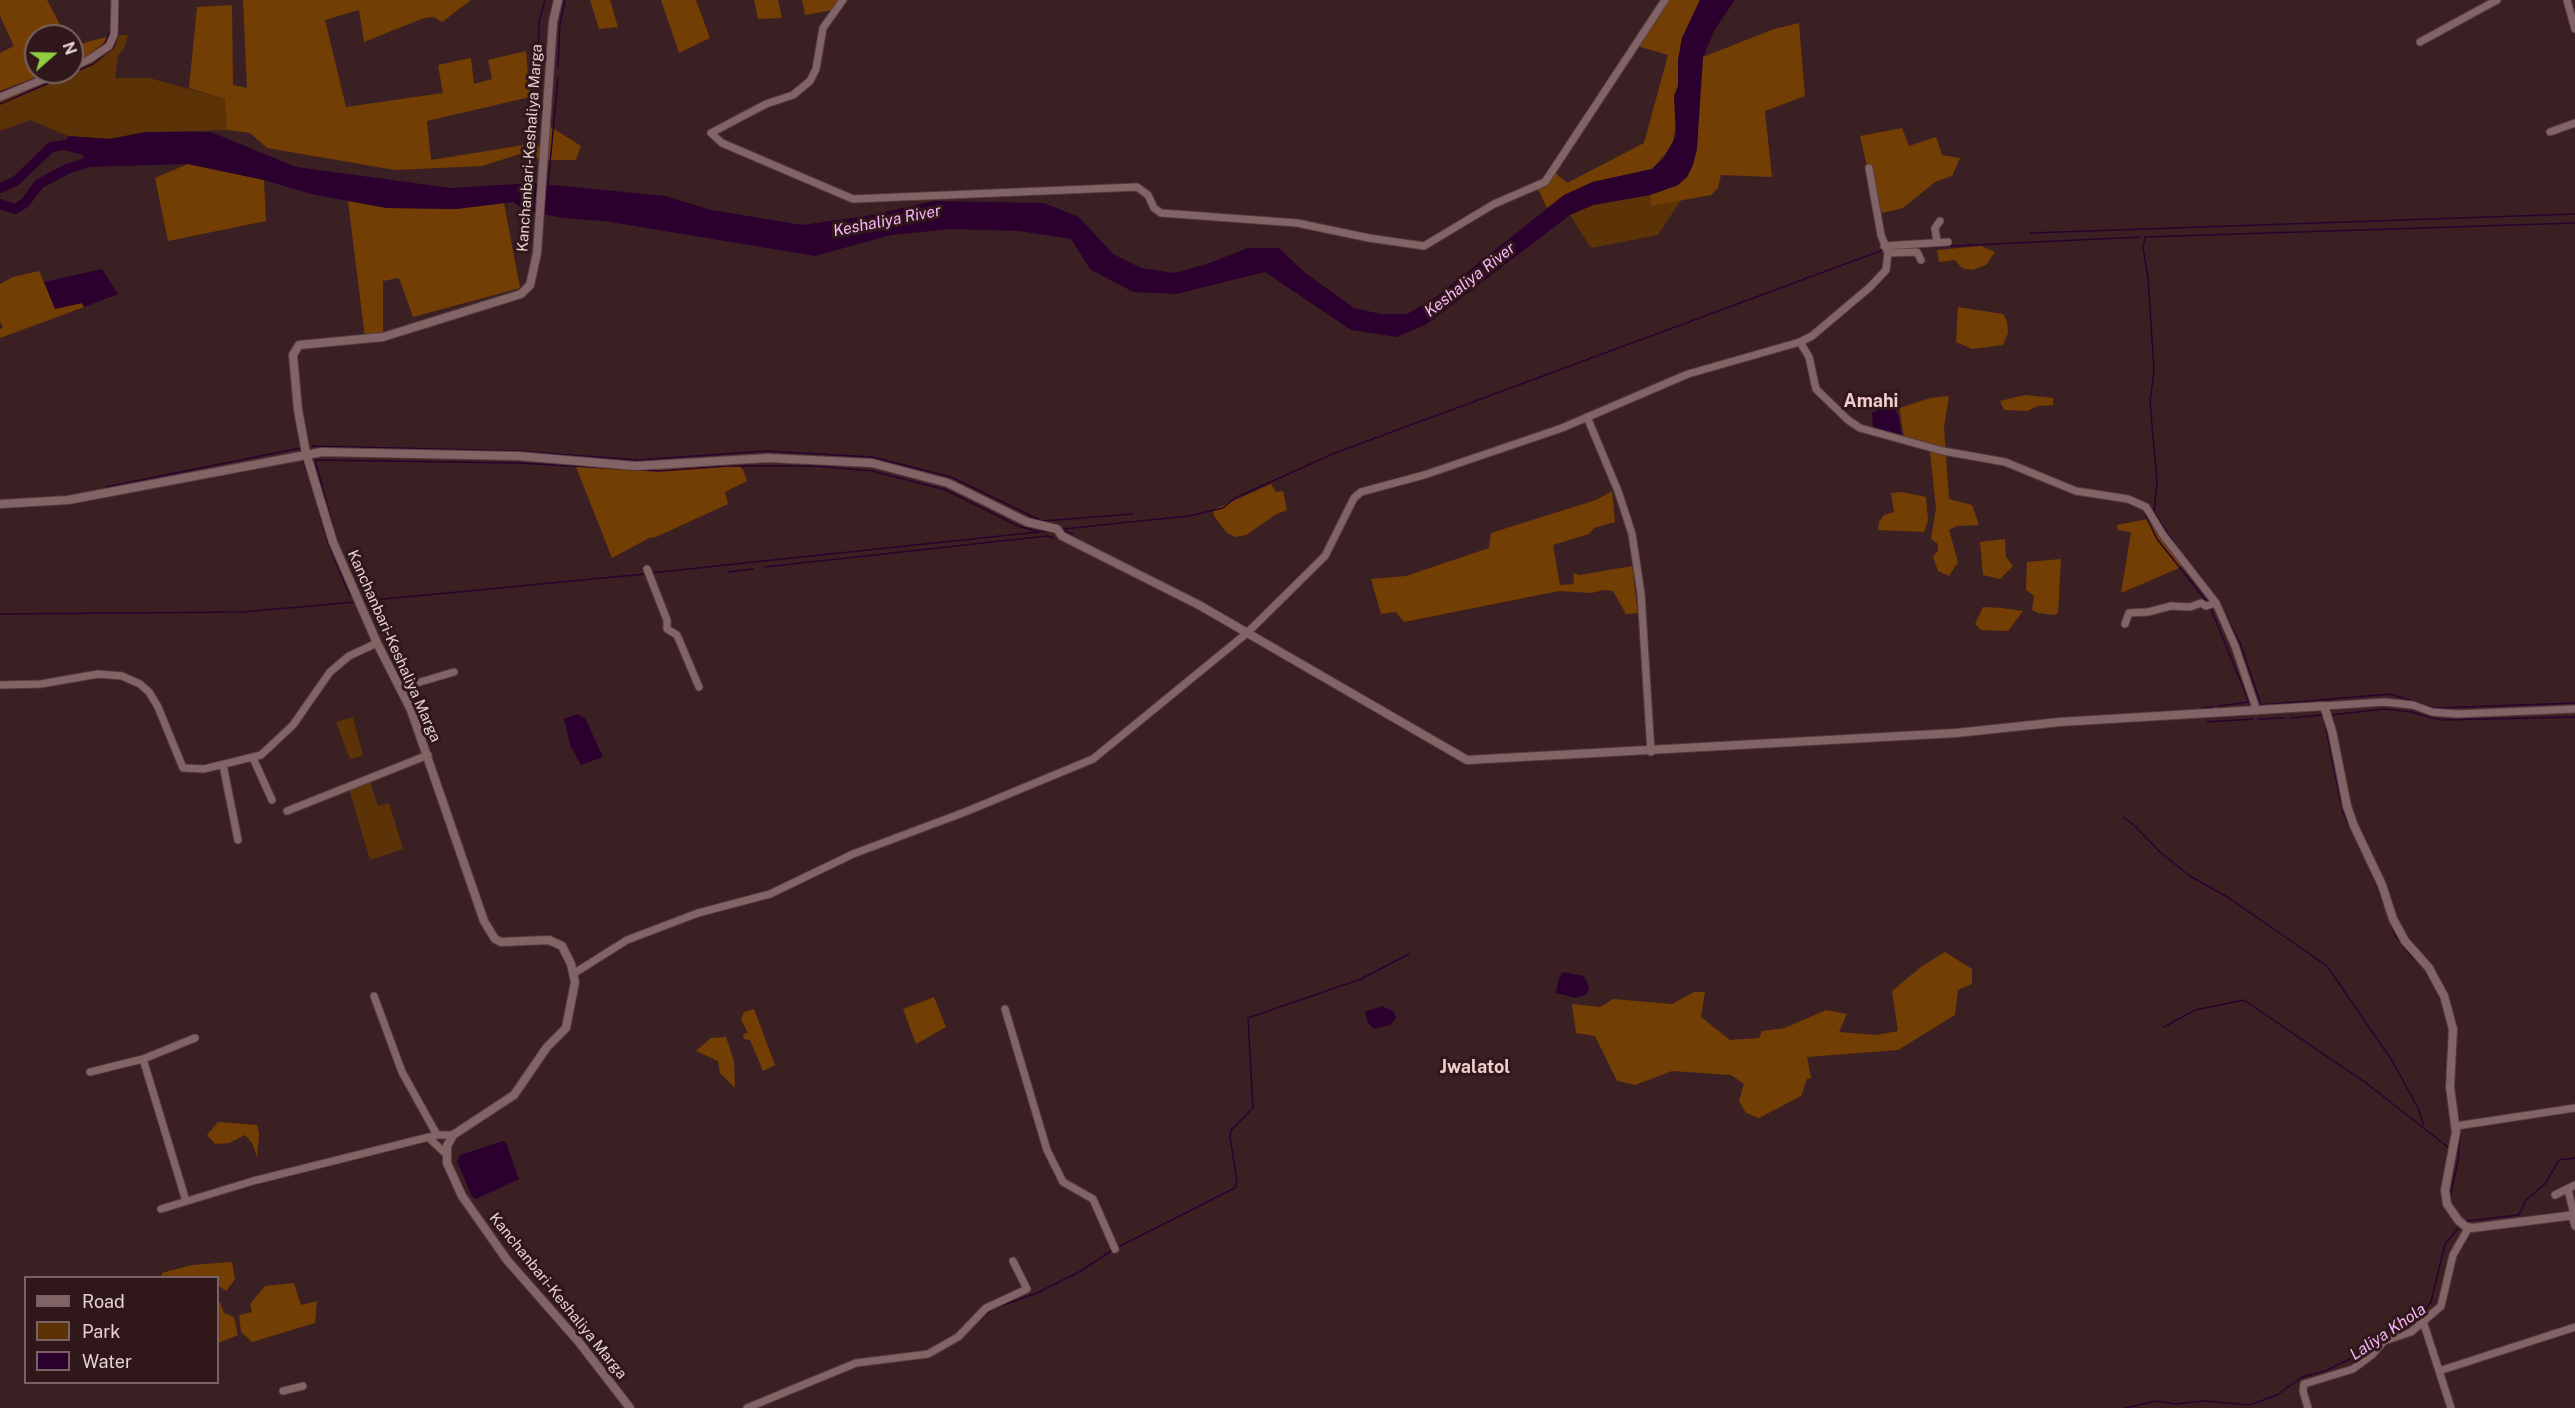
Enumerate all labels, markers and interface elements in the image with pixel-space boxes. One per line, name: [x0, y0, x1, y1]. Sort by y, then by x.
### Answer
north arrow: [24, 24, 84, 84]
text: N: [58, 39, 81, 57]
street label: Kanchanbari-Keshaliya Marga: [514, 43, 546, 253]
water label: Keshaliya River: [831, 201, 943, 241]
water label: Keshaliya River: [1421, 239, 1519, 321]
district label: Amahi: [1844, 390, 1898, 412]
street label: Kanchanbari-Keshaliya Marga: [343, 547, 445, 745]
district label: Jwalatol: [1440, 1056, 1510, 1078]
street label: Kanchanbari-Keshaliya Marga: [485, 1209, 631, 1383]
legend: [24, 1276, 219, 1384]
text: Road: [82, 1291, 125, 1312]
water label: Laliya Khola: [2346, 1300, 2430, 1364]
text: Park: [82, 1321, 120, 1342]
text: Water: [82, 1351, 132, 1372]

